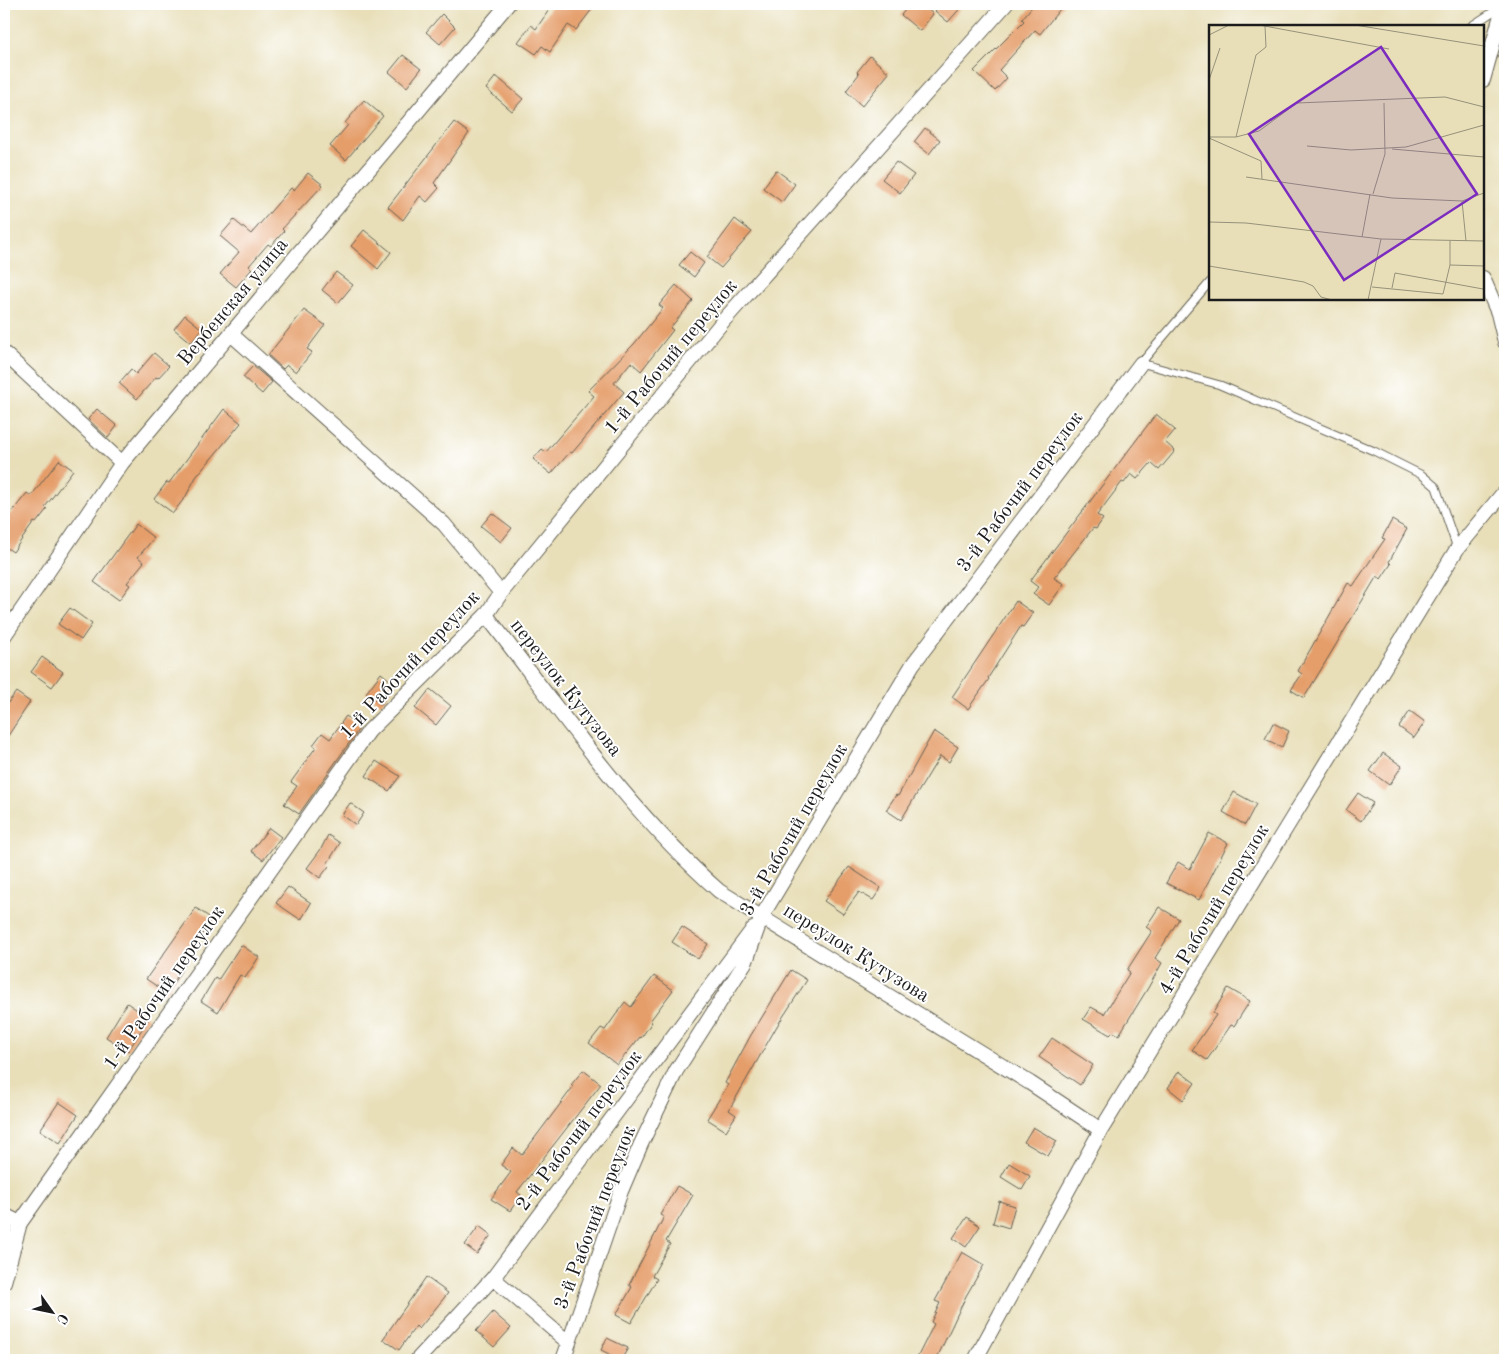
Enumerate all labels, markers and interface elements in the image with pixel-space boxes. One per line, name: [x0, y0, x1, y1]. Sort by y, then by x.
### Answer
inset map: [1209, 25, 1484, 300]
street label: Вербенская улица: [175, 235, 292, 370]
street label: 1-й Рабочий переулок: [601, 276, 742, 438]
street label: 3-й Рабочий переулок: [954, 408, 1087, 576]
street label: 1-й Рабочий переулок: [337, 587, 484, 744]
street label: переулок Кутузова: [506, 616, 625, 761]
street label: 3-й Рабочий переулок: [737, 741, 852, 919]
street label: 4-й Рабочий переулок: [1156, 821, 1274, 999]
street label: переулок Кутузова: [779, 901, 933, 1007]
street label: 1-й Рабочий переулок: [101, 903, 229, 1074]
street label: 2-й Рабочий переулок: [513, 1047, 646, 1215]
street label: 3-й Рабочий переулок: [552, 1123, 640, 1312]
north arrow: [28, 1286, 78, 1336]
text: С: [54, 1311, 70, 1326]

